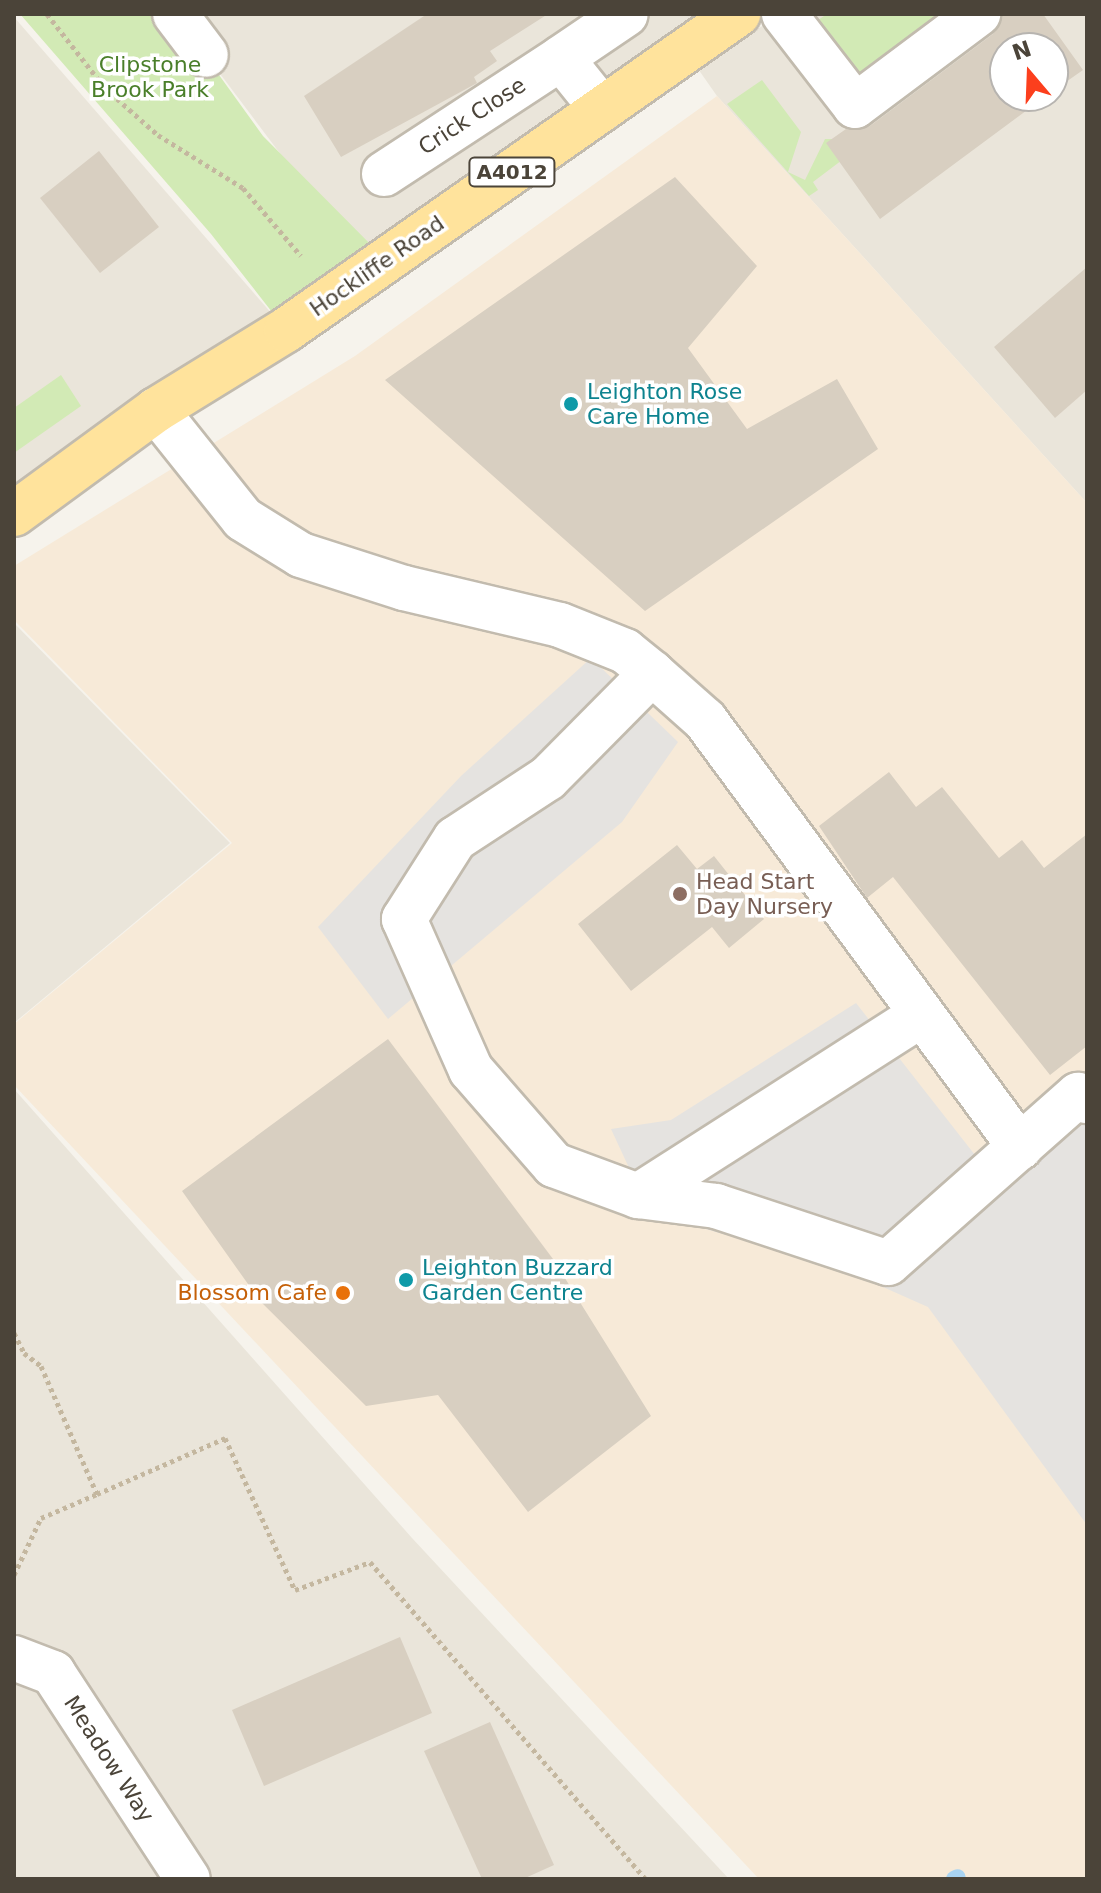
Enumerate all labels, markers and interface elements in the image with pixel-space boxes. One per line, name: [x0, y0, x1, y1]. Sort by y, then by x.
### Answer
north arrow: [989, 32, 1069, 112]
text: N: [1009, 36, 1034, 66]
park label: Clipstone Brook Park: [91, 51, 209, 102]
street label: Crick Close: [414, 72, 530, 160]
road number: A4012: [468, 156, 556, 188]
street label: Hockliffe Road: [305, 210, 449, 322]
place label: Leighton Rose Care Home: [587, 378, 742, 430]
marker: Leighton Rose Care Home: [562, 395, 580, 413]
place label: Head Start Day Nursery: [696, 868, 833, 920]
marker: Head Start Day Nursery: [671, 885, 689, 903]
place label: Leighton Buzzard Garden Centre: [422, 1254, 613, 1306]
marker: Leighton Buzzard Garden Centre: [397, 1271, 415, 1289]
place label: Blossom Cafe: [177, 1280, 327, 1306]
marker: Blossom Cafe: [334, 1284, 352, 1302]
street label: Meadow Way: [58, 1691, 160, 1827]

